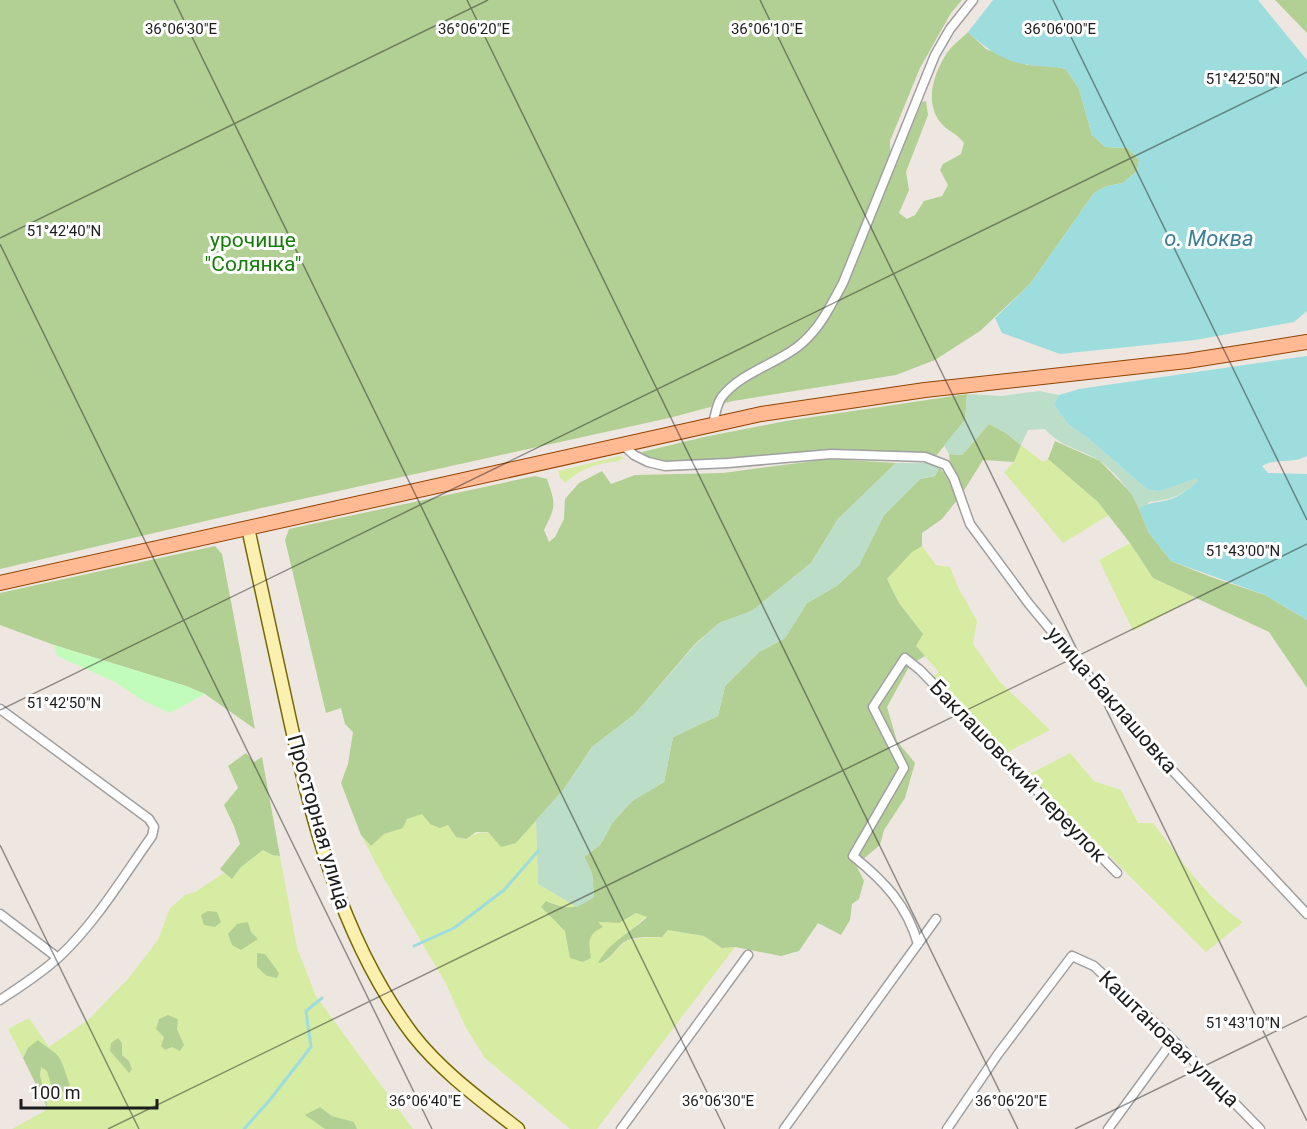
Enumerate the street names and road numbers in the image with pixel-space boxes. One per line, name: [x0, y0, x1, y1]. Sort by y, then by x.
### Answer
street label: улица Баклашовка: [1042, 622, 1182, 778]
street label: Баклашовский переулок: [925, 675, 1112, 867]
street label: Просторная улица: [283, 732, 355, 912]
street label: Каштановая улица: [1094, 966, 1244, 1112]

